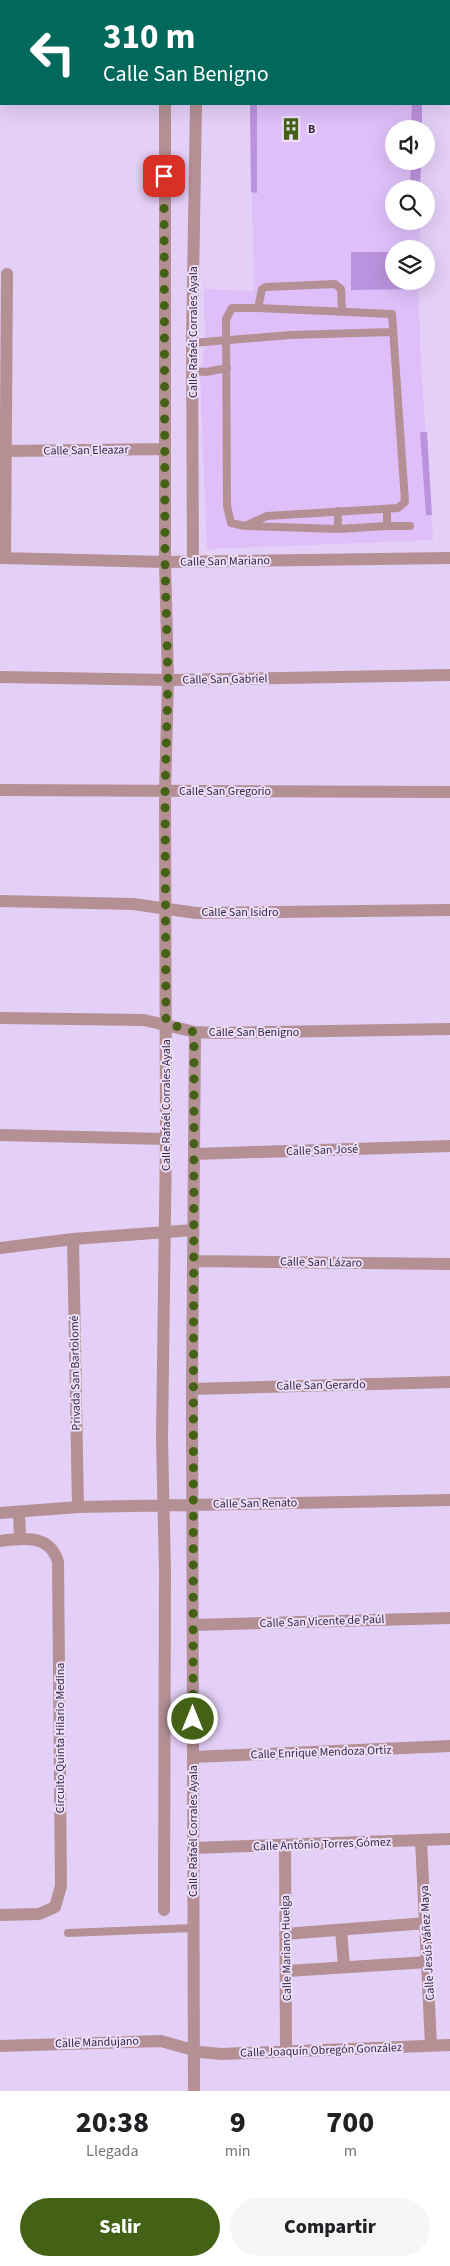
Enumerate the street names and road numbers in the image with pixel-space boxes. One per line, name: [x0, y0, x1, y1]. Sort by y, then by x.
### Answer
street label: Calle Rafaél Corrales Ayala: [185, 266, 202, 398]
street label: Calle San Eleazar: [43, 441, 130, 460]
street label: Calle San Mariano: [180, 552, 270, 571]
street label: Calle San Gabriel: [182, 670, 268, 689]
street label: Calle San Gregorio: [179, 783, 271, 800]
street label: Calle San Isidro: [201, 904, 279, 921]
street label: Calle San Benigno: [209, 1024, 299, 1041]
street label: Calle Rafaél Corrales Ayala: [158, 1039, 175, 1171]
street label: Calle San José: [286, 1141, 358, 1160]
street label: Calle San Lázaro: [280, 1253, 362, 1272]
street label: Privada San Bartolomé: [66, 1315, 85, 1431]
street label: Calle San Gerardo: [276, 1376, 366, 1395]
street label: Calle San Renato: [213, 1494, 297, 1513]
street label: Calle San Vicente de Paúl: [259, 1611, 385, 1632]
street label: Circuito Quinta Hilario Medina: [52, 1663, 69, 1813]
street label: Calle Enrique Mendoza Ortiz: [250, 1742, 392, 1763]
street label: Calle Rafaél Corrales Ayala: [185, 1765, 202, 1897]
street label: Calle Antônio Torres Gómez: [253, 1834, 391, 1855]
street label: Calle Jesús Yáñez Maya: [416, 1885, 439, 2001]
street label: Calle Mariano Huelga: [277, 1895, 296, 2001]
street label: Calle Mandujano: [55, 2033, 139, 2052]
street label: Calle Joaquín Obregón González: [240, 2039, 402, 2062]

